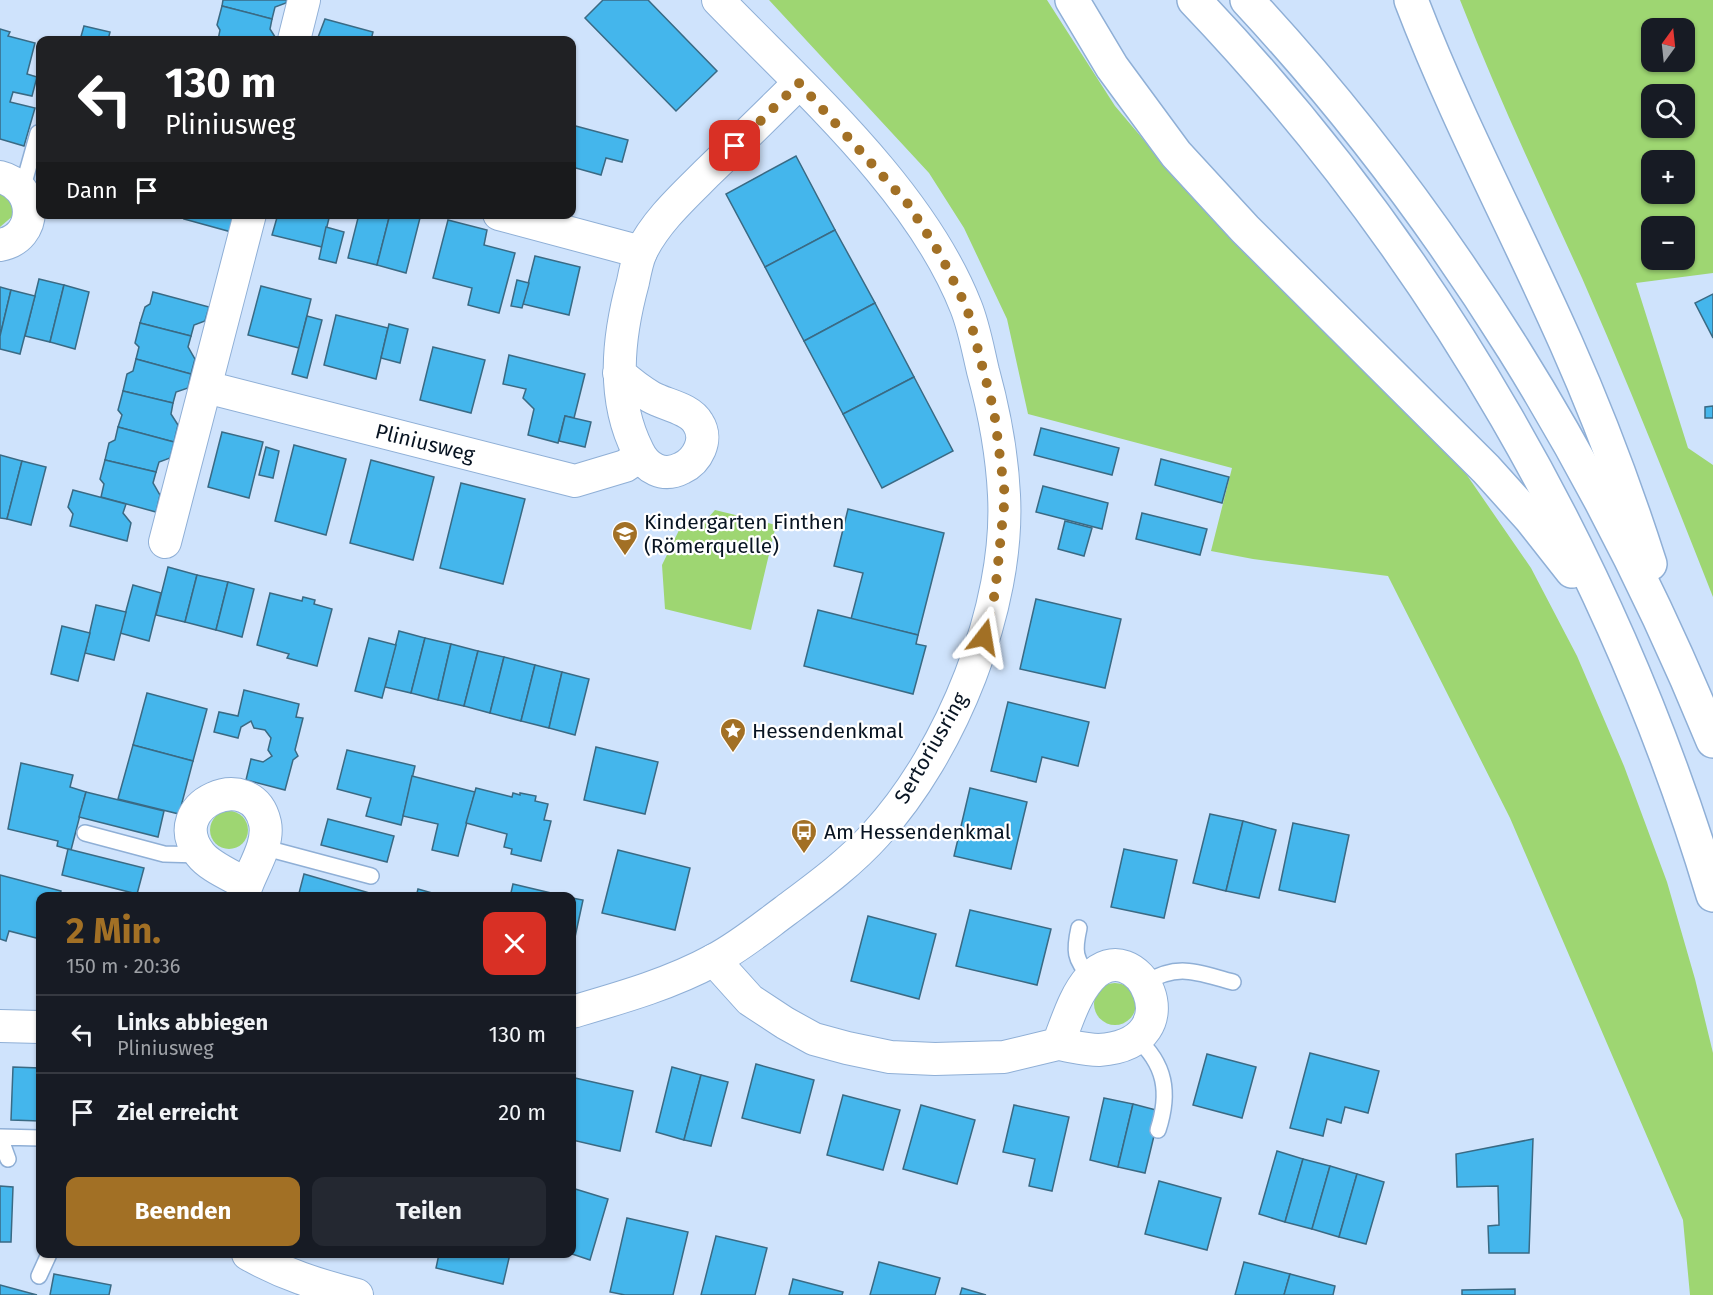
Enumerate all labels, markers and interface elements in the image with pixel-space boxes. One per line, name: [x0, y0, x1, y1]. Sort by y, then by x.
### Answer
north arrow: [1641, 18, 1695, 72]
map controls: [1641, 18, 1695, 270]
text: 130 m: [165, 58, 276, 108]
icon: left: [66, 60, 144, 138]
button: search: [1641, 84, 1695, 138]
text: Pliniusweg: [165, 109, 296, 141]
pin: [709, 120, 760, 171]
icon: arrive: [718, 129, 751, 162]
button: +: [1641, 150, 1695, 204]
icon: arrive: [130, 174, 163, 207]
text: Dann: [66, 177, 118, 204]
button: −: [1641, 216, 1695, 270]
street label: Pliniusweg: [373, 418, 478, 468]
place label: Kindergarten Finthen (Römerquelle): [644, 509, 844, 559]
school or university icon: Kindergarten Finthen (Römerquelle): [610, 519, 640, 557]
position arrow: [952, 605, 1016, 669]
street label: Sertoriusring: [889, 688, 973, 808]
place icon: Hessendenkmal: [718, 716, 748, 754]
place label: Hessendenkmal: [752, 718, 903, 744]
bus stop icon: Am Hessendenkmal: [789, 817, 819, 855]
place label: Am Hessendenkmal: [824, 819, 1011, 845]
text: 2 Min.: [66, 909, 161, 953]
button: close: [483, 912, 546, 975]
text: 150 m · 20:36: [66, 954, 180, 978]
text: Links abbiegen: [117, 1009, 268, 1036]
icon: left: [66, 1018, 99, 1051]
text: 130 m: [489, 1021, 546, 1048]
text: Pliniusweg: [117, 1036, 214, 1060]
icon: arrive: [66, 1096, 99, 1129]
text: Ziel erreicht: [117, 1099, 238, 1126]
text: 20 m: [498, 1099, 546, 1126]
button: Beenden: [66, 1177, 300, 1246]
button: Teilen: [312, 1177, 546, 1246]

